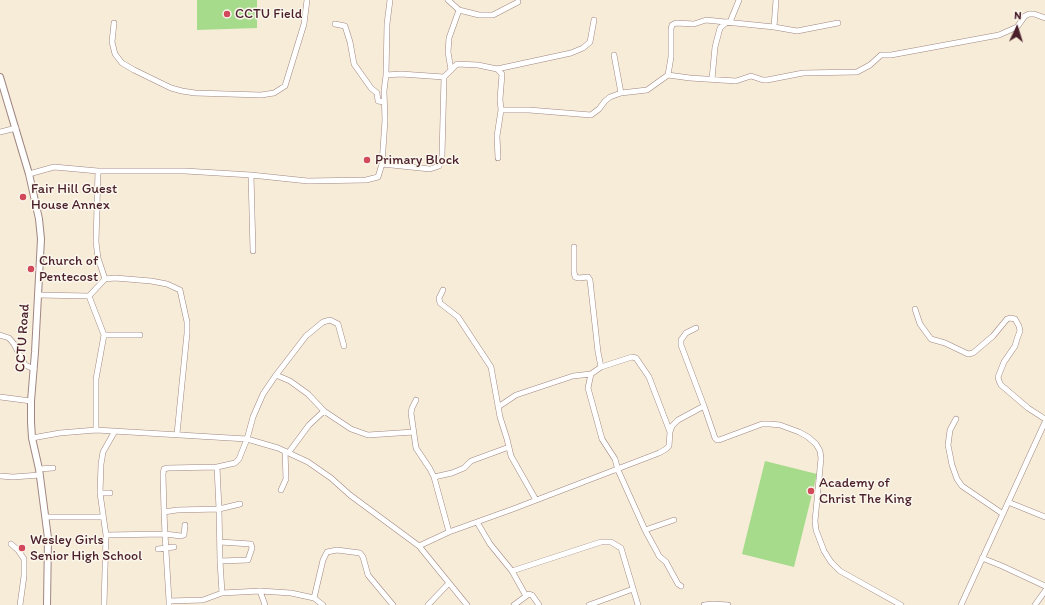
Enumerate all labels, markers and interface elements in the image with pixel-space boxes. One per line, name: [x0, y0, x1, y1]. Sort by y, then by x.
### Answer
place label: CCTU Field: [235, 6, 302, 22]
north arrow: [997, 8, 1037, 48]
marker: CCTU Field: [222, 9, 232, 19]
text: N: [1014, 9, 1022, 22]
place label: Primary Block: [375, 152, 459, 168]
marker: Primary Block: [362, 155, 372, 165]
place label: Fair Hill Guest House Annex: [31, 181, 117, 214]
marker: Fair Hill Guest House Annex: [18, 192, 28, 202]
place label: Church of Pentecost: [39, 253, 98, 286]
marker: Church of Pentecost: [26, 264, 36, 274]
street label: CCTU Road: [12, 303, 34, 373]
place label: Academy of Christ The King: [819, 475, 912, 508]
marker: Academy of Christ The King: [806, 486, 816, 496]
place label: Wesley Girls Senior High School: [30, 532, 142, 564]
marker: Wesley Girls Senior High School: [17, 543, 27, 553]

